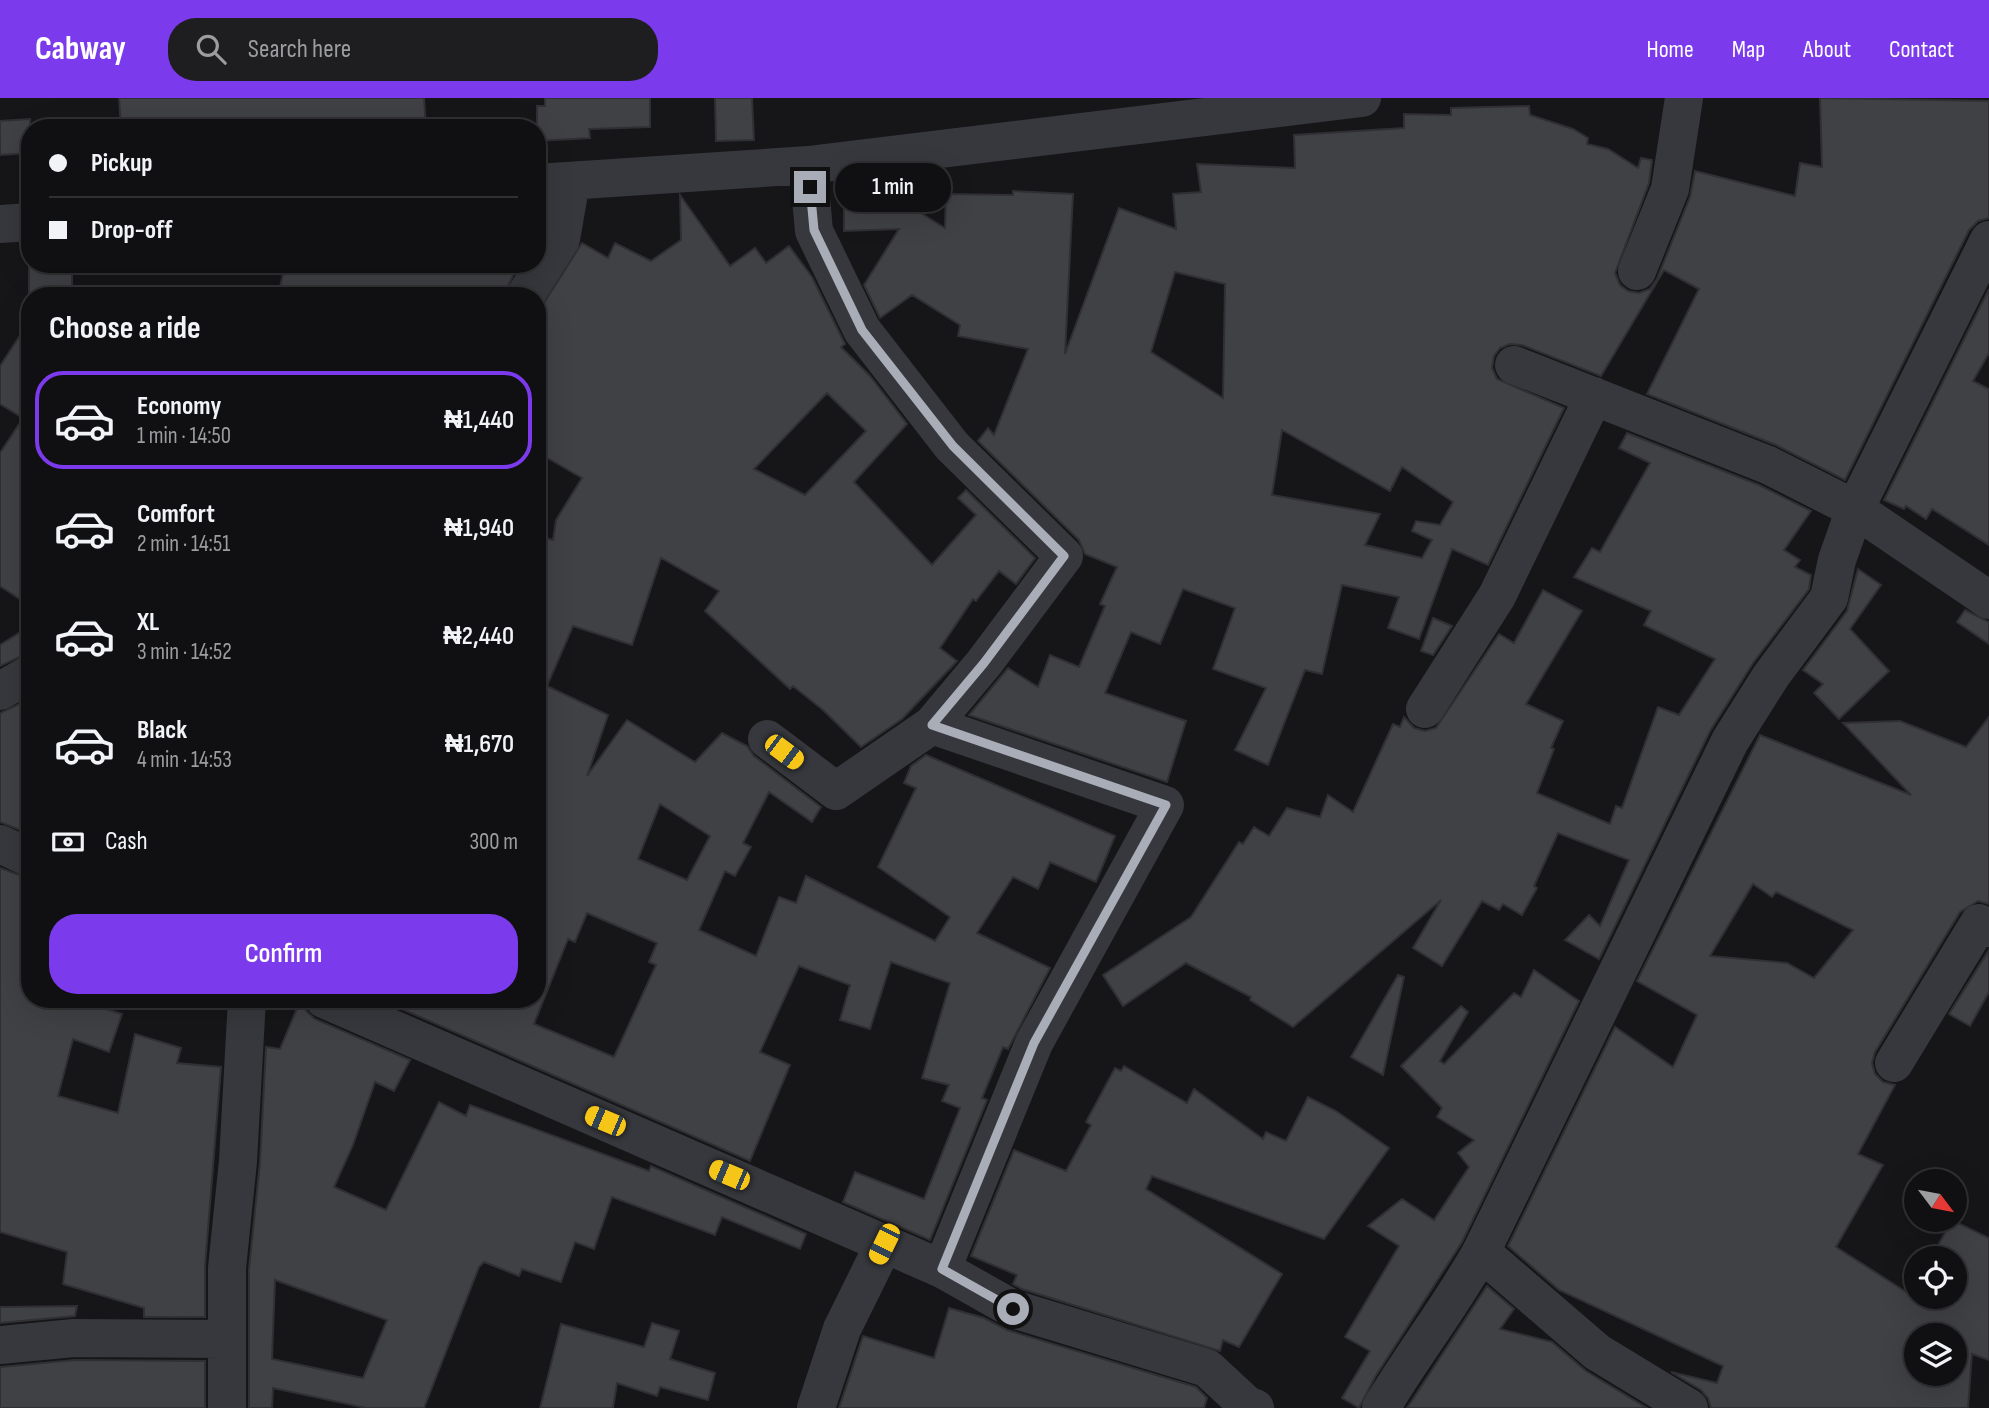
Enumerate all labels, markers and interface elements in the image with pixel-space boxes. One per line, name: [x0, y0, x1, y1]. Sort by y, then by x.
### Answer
search box: [168, 18, 658, 81]
text: Cabway: [35, 29, 126, 69]
icon: search: [192, 30, 230, 68]
text: Search here: [248, 34, 351, 65]
text: Home: [1646, 35, 1694, 64]
text: Map: [1732, 35, 1765, 64]
text: About: [1803, 35, 1851, 64]
text: Contact: [1889, 35, 1954, 64]
text: Pickup: [91, 148, 153, 179]
callout: 1 min: [834, 162, 950, 212]
route end: [794, 171, 826, 203]
text: 1 min: [872, 173, 914, 201]
text: Drop-off: [91, 215, 172, 246]
text: Choose a ride: [49, 309, 201, 348]
icon: car: [53, 389, 116, 452]
text: Economy: [137, 391, 221, 422]
text: ₦1,440: [444, 405, 514, 436]
text: 1 min · 14:50: [137, 422, 231, 450]
icon: car: [53, 497, 116, 560]
text: Comfort: [137, 499, 215, 530]
text: ₦1,940: [444, 513, 514, 544]
text: 2 min · 14:51: [137, 530, 230, 558]
icon: car: [53, 605, 116, 668]
text: XL: [137, 607, 159, 638]
text: ₦2,440: [443, 621, 514, 652]
text: 3 min · 14:52: [137, 638, 232, 666]
icon: car: [53, 713, 116, 776]
text: Black: [137, 715, 187, 746]
text: ₦1,670: [445, 729, 514, 760]
car: [761, 731, 808, 773]
text: 4 min · 14:53: [137, 746, 232, 774]
icon: cash: [49, 823, 87, 861]
text: Cash: [105, 826, 148, 857]
text: 300 m: [469, 828, 518, 856]
button: Confirm: [49, 914, 518, 994]
car: [582, 1103, 629, 1139]
car: [706, 1157, 753, 1193]
north arrow: [1904, 1169, 1967, 1232]
map controls: [1904, 1169, 1967, 1386]
car: [866, 1221, 903, 1267]
button: locate: [1904, 1246, 1967, 1309]
route start: [997, 1293, 1029, 1325]
button: layers: [1904, 1323, 1967, 1386]

